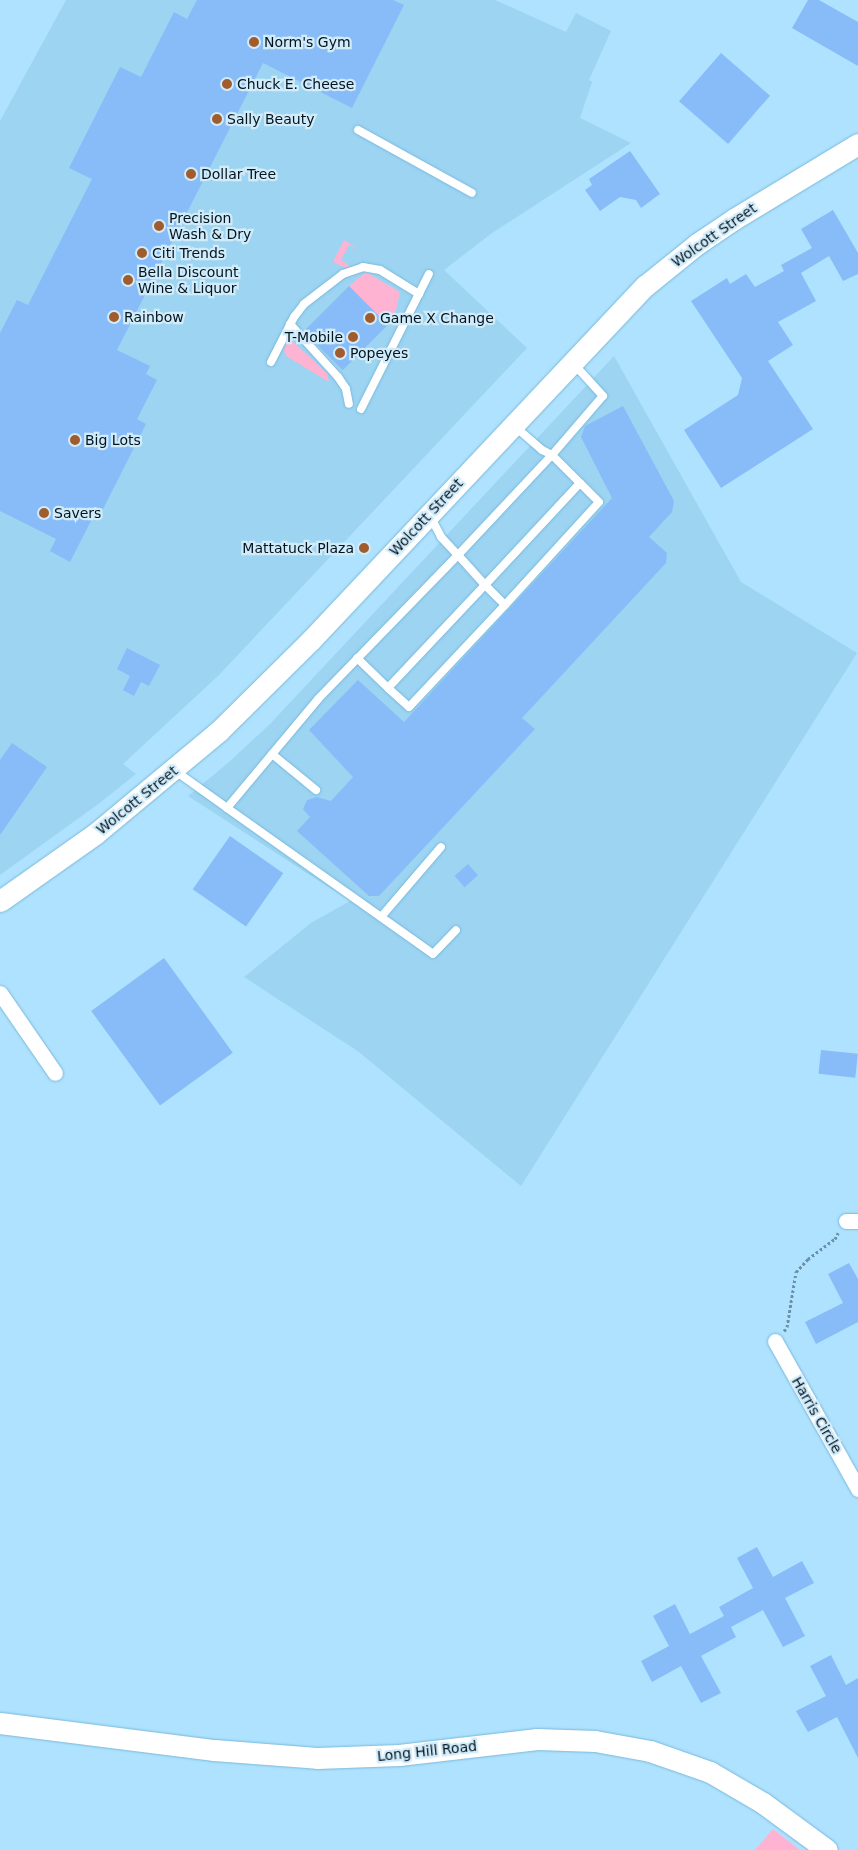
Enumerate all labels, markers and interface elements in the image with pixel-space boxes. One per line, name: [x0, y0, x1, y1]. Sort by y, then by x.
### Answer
place label: Norm's Gym: [264, 34, 351, 50]
marker: Norm's Gym: [248, 36, 260, 48]
place label: Chuck E. Cheese: [237, 76, 354, 92]
marker: Chuck E. Cheese: [221, 78, 233, 90]
place label: Sally Beauty: [227, 111, 314, 127]
marker: Sally Beauty: [211, 113, 223, 125]
place label: Dollar Tree: [201, 166, 276, 182]
marker: Dollar Tree: [185, 168, 197, 180]
street label: Wolcott Street: [668, 200, 760, 270]
place label: Precision Wash & Dry: [169, 210, 251, 242]
marker: Precision Wash & Dry: [153, 220, 165, 232]
place label: Citi Trends: [152, 245, 225, 261]
marker: Citi Trends: [136, 247, 148, 259]
place label: Bella Discount Wine & Liquor: [138, 264, 238, 296]
marker: Bella Discount Wine & Liquor: [122, 274, 134, 286]
place label: Rainbow: [124, 309, 184, 325]
place label: Game X Change: [380, 310, 494, 326]
marker: Rainbow: [108, 311, 120, 323]
marker: Game X Change: [364, 312, 376, 324]
place label: T-Mobile: [285, 329, 343, 345]
marker: T-Mobile: [347, 331, 359, 343]
place label: Popeyes: [350, 345, 408, 361]
marker: Popeyes: [334, 347, 346, 359]
place label: Big Lots: [85, 432, 141, 448]
marker: Big Lots: [69, 434, 81, 446]
street label: Wolcott Street: [386, 475, 466, 559]
place label: Savers: [54, 505, 101, 521]
marker: Savers: [38, 507, 50, 519]
place label: Mattatuck Plaza: [242, 540, 354, 556]
marker: Mattatuck Plaza: [358, 542, 370, 554]
street label: Wolcott Street: [93, 762, 181, 838]
street label: Harris Circle: [788, 1374, 846, 1456]
street label: Long Hill Road: [376, 1737, 478, 1765]

